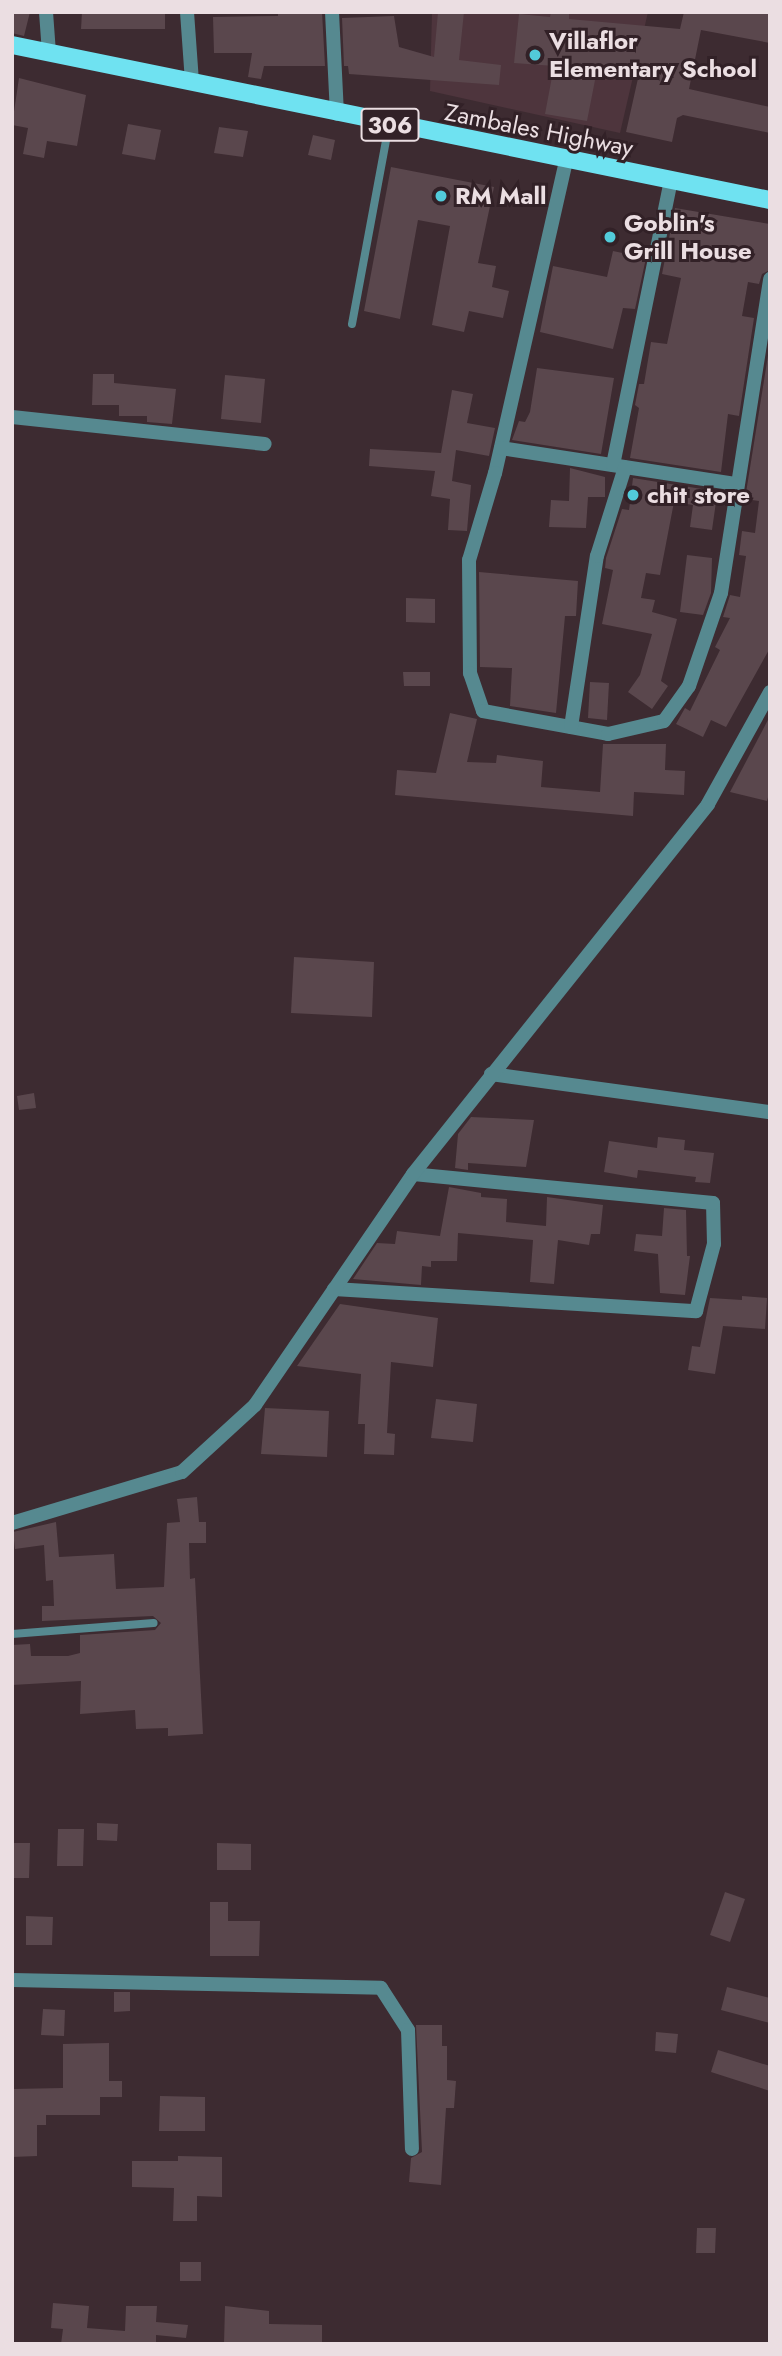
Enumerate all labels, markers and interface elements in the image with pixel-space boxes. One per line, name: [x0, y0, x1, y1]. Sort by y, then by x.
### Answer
place label: Villaflor Elementary School: [549, 27, 757, 83]
marker: Villaflor Elementary School: [527, 47, 543, 63]
street label: Zambales Highway: [442, 98, 636, 162]
road number: 306: [360, 106, 420, 144]
place label: RM Mall: [455, 182, 546, 210]
marker: RM Mall: [433, 188, 449, 204]
place label: Goblin's Grill House: [624, 209, 752, 265]
marker: Goblin's Grill House: [602, 229, 618, 245]
place label: chit store: [647, 481, 750, 509]
marker: chit store: [625, 487, 641, 503]

